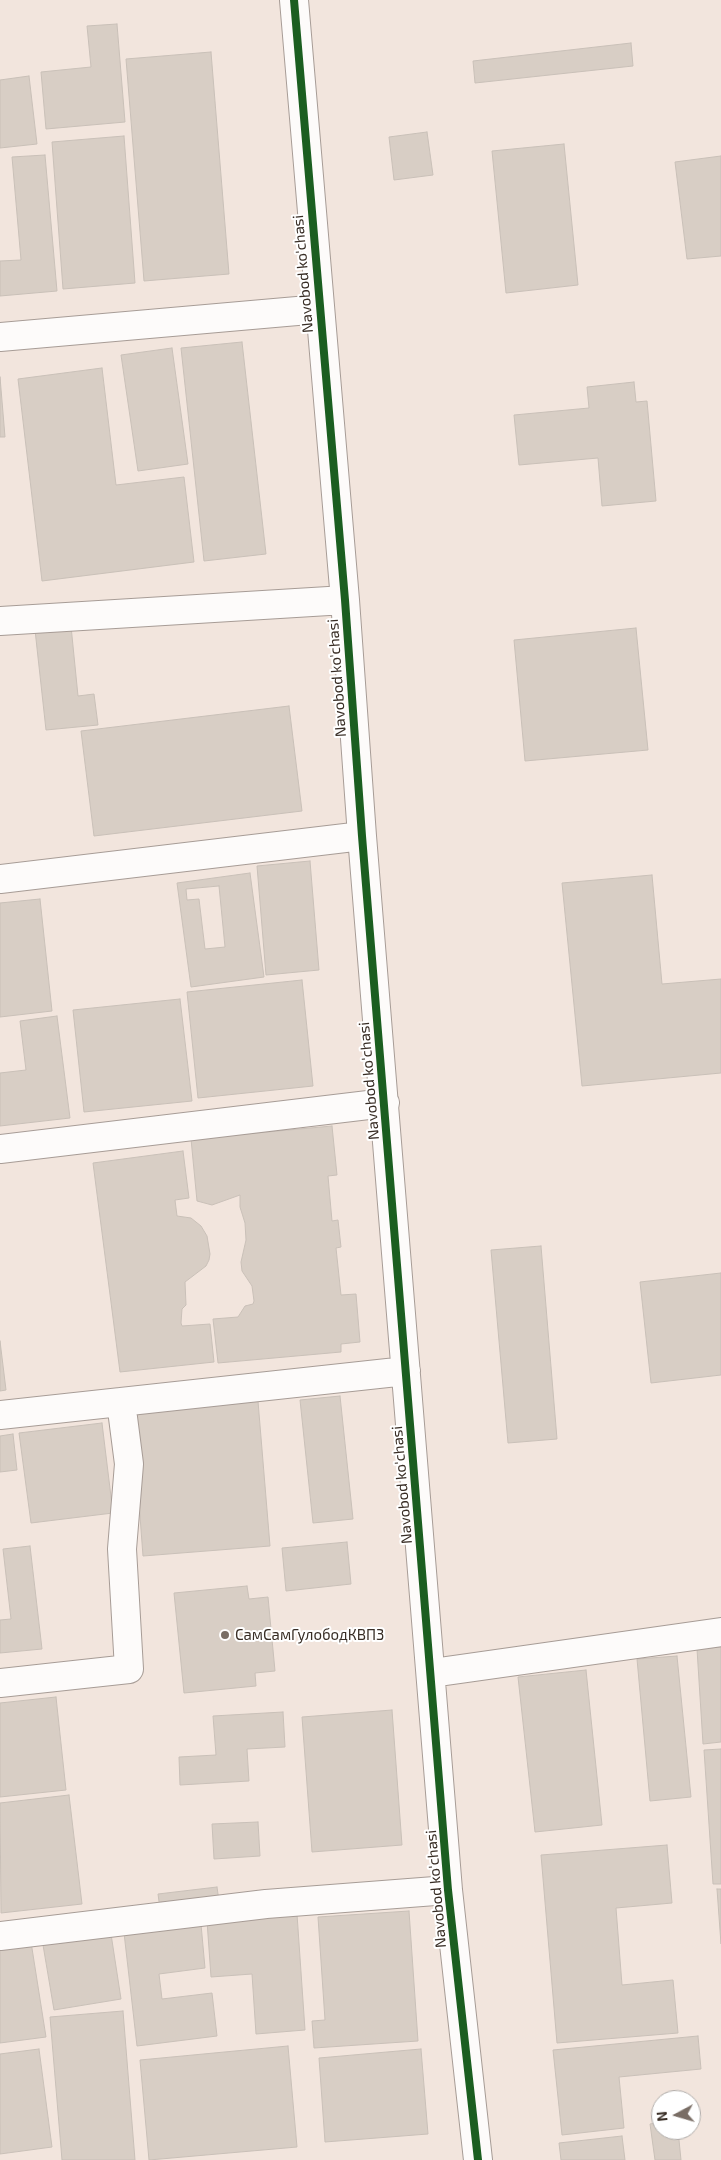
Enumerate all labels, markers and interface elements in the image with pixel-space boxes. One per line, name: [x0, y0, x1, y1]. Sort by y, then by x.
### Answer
street label: Navobod ko'chasi: [289, 214, 317, 334]
street label: Navobod ko'chasi: [324, 618, 350, 738]
street label: Navobod ko'chasi: [355, 1021, 383, 1141]
street label: Navobod ko'chasi: [388, 1425, 416, 1545]
place label: СамСамГулободКВП3: [235, 1626, 384, 1644]
marker: СамСамГулободКВП3: [219, 1629, 231, 1641]
street label: Navobod ko'chasi: [422, 1829, 450, 1949]
north arrow: [651, 2090, 701, 2140]
text: N: [653, 2111, 671, 2122]

